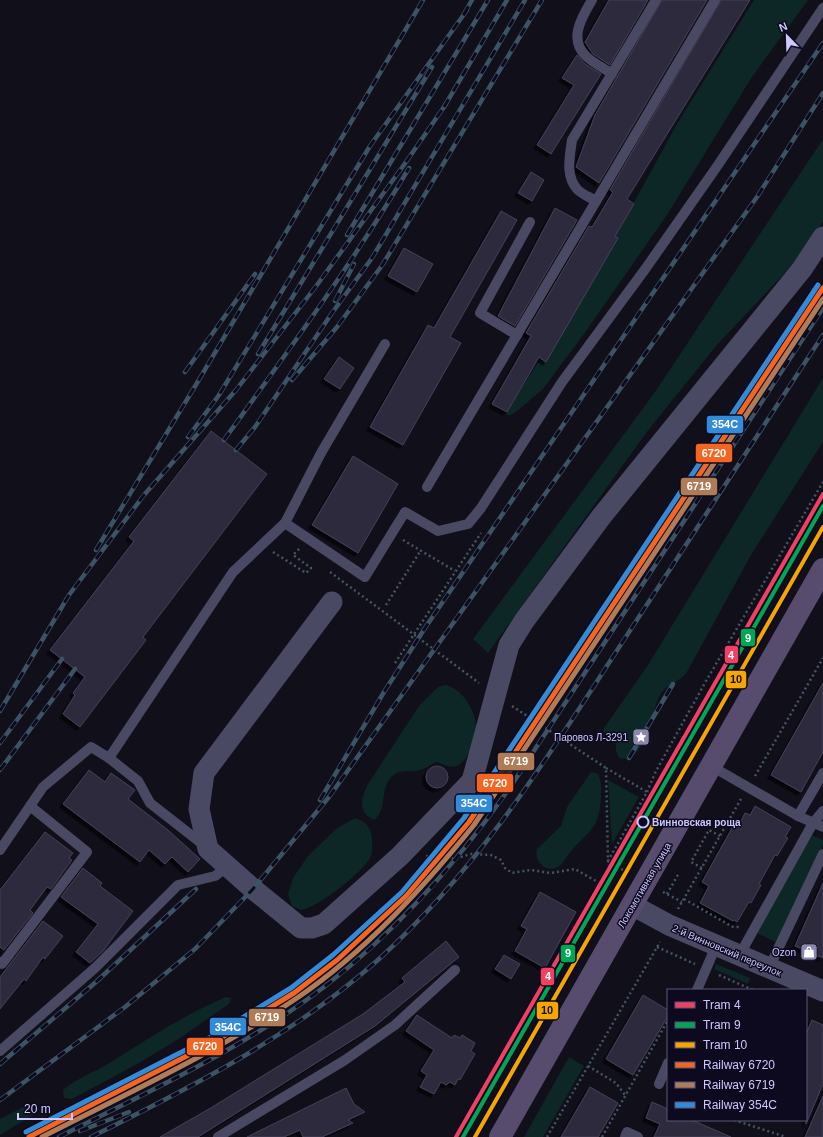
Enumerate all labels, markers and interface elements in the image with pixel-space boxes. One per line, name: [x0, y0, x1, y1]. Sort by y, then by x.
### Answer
north arrow: [767, 16, 807, 56]
text: N: [777, 20, 789, 34]
line badge: 354С: [706, 415, 744, 434]
text: 354С: [712, 418, 738, 430]
line badge: 6720: [695, 443, 733, 463]
text: 6720: [702, 447, 726, 459]
line badge: 6719: [680, 477, 718, 496]
text: 6719: [687, 480, 711, 492]
line badge: 9: [740, 628, 756, 647]
text: 9: [745, 632, 751, 644]
line badge: 4: [724, 645, 739, 664]
text: 4: [728, 649, 735, 661]
line badge: 10: [725, 670, 747, 689]
text: 10: [730, 673, 742, 685]
place icon: Паровоз Л-3291: [631, 727, 651, 747]
place label: Паровоз Л-3291: [554, 732, 628, 743]
line badge: 6719: [497, 752, 535, 771]
text: 6719: [504, 755, 528, 767]
line badge: 6720: [476, 773, 514, 793]
text: 6720: [483, 777, 507, 789]
line badge: 354С: [455, 794, 493, 813]
text: 354С: [461, 797, 487, 809]
marker: Винновская роща: [636, 815, 650, 829]
place label: Винновская роща: [652, 817, 741, 828]
street label: Локомотивная улица: [616, 840, 674, 930]
street label: 2-й Винновский переулок: [671, 922, 784, 979]
shop icon: Ozon: [799, 942, 819, 962]
line badge: 9: [560, 944, 576, 963]
text: 9: [565, 947, 571, 959]
place label: Ozon: [772, 947, 796, 958]
line badge: 4: [540, 967, 555, 986]
text: 4: [545, 970, 552, 982]
legend: [667, 989, 807, 1121]
text: Tram 4: [703, 998, 741, 1012]
line badge: 10: [536, 1001, 559, 1020]
text: 10: [541, 1004, 553, 1016]
line badge: 6719: [248, 1008, 286, 1027]
text: 6719: [255, 1011, 279, 1023]
line badge: 354С: [209, 1017, 247, 1036]
text: Tram 9: [703, 1018, 741, 1032]
text: 354С: [215, 1021, 241, 1033]
line badge: 6720: [186, 1037, 224, 1056]
text: Tram 10: [703, 1038, 748, 1052]
text: 6720: [193, 1040, 217, 1052]
text: Railway 6720: [703, 1058, 775, 1072]
text: Railway 6719: [703, 1078, 775, 1092]
scale bar: [18, 1095, 72, 1121]
text: Railway 354С: [703, 1098, 777, 1112]
text: 20 m: [24, 1102, 51, 1116]

